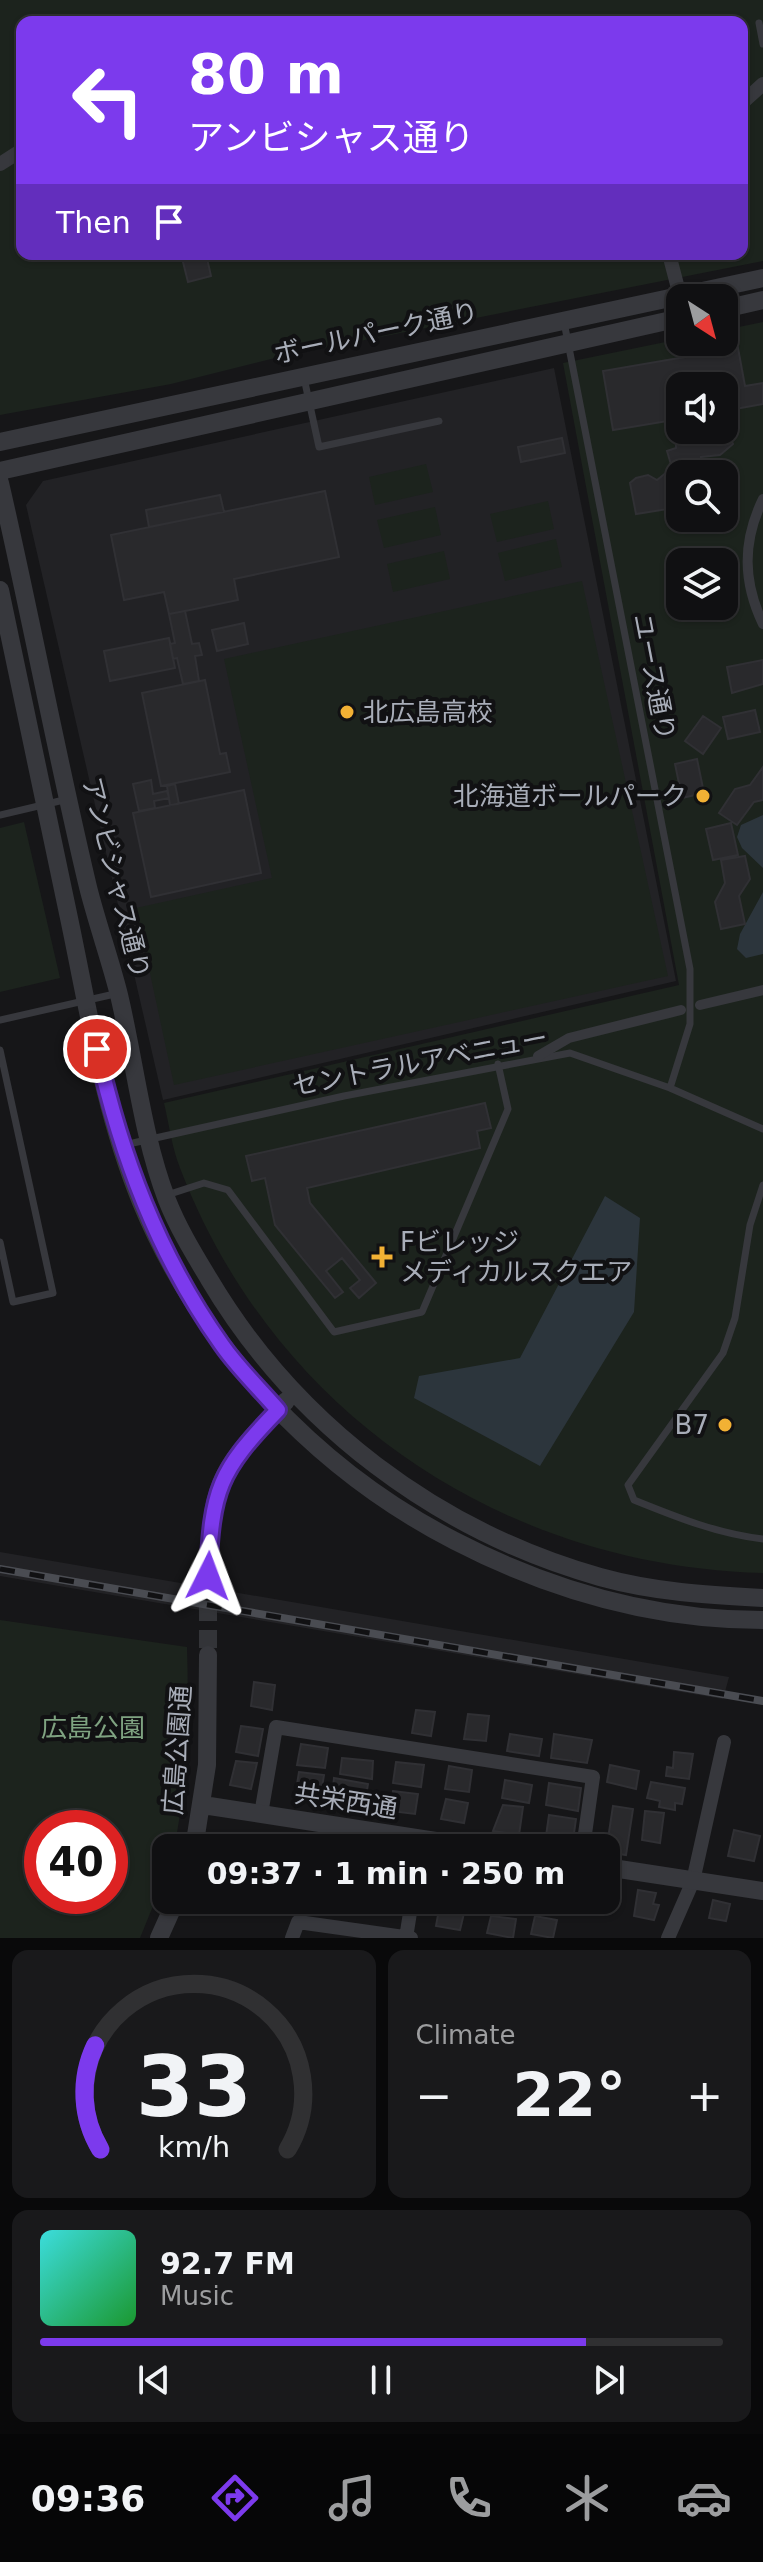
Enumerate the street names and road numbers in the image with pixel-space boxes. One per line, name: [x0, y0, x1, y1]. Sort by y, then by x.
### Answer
street label: ボールパーク通り: [271, 297, 481, 369]
street label: ユース通り: [627, 611, 681, 743]
street label: アンビシャス通り: [76, 774, 156, 982]
street label: セントラルアベニュー: [290, 1023, 550, 1101]
street label: 広島公園通: [158, 1684, 196, 1816]
street label: 共栄西通: [292, 1778, 400, 1824]

